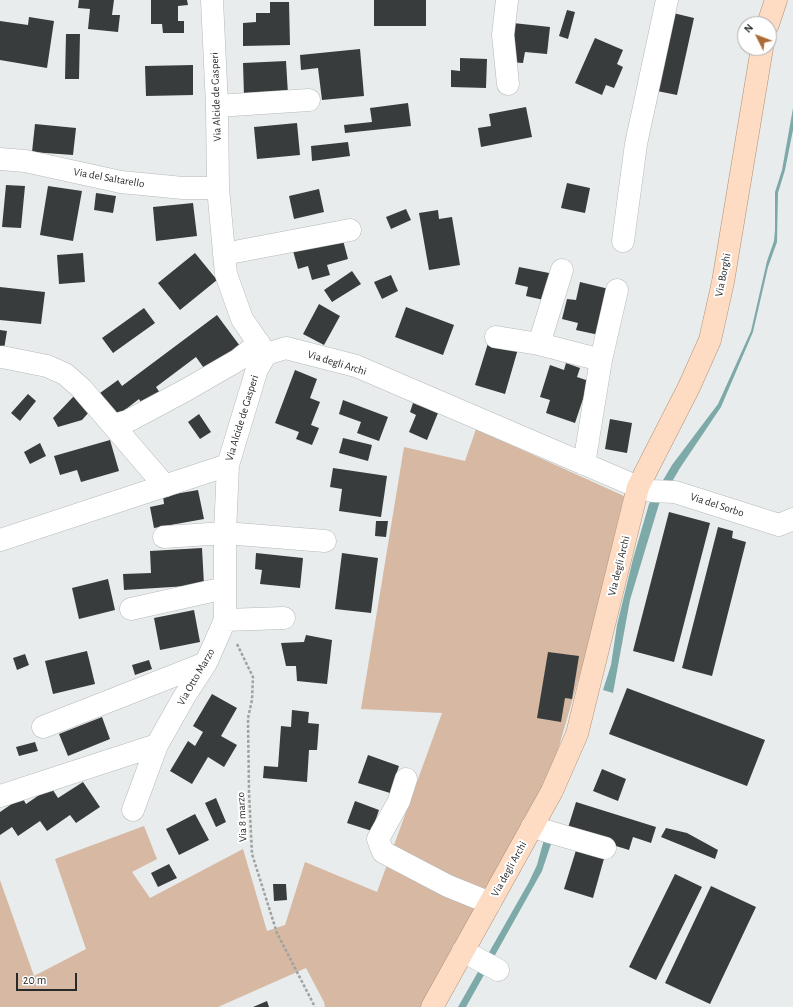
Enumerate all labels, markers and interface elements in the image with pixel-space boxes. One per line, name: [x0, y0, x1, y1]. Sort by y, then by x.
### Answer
north arrow: [737, 16, 777, 56]
text: N: [742, 22, 755, 35]
street label: Via Alcide de Gasperi: [208, 52, 224, 142]
street label: Via del Saltarello: [73, 165, 145, 191]
street label: Via Borghi: [712, 252, 734, 298]
street label: Via degli Archi: [306, 348, 368, 378]
street label: Via Alcide de Gasperi: [223, 373, 261, 463]
street label: Via del Sorbo: [688, 490, 746, 520]
street label: Via degli Archi: [605, 535, 633, 597]
street label: Via Otto Marzo: [174, 646, 218, 708]
street label: Via 8 marzo: [234, 792, 250, 842]
street label: Via degli Archi: [488, 839, 530, 899]
scale bar: [18, 965, 79, 991]
text: 20 m: [23, 974, 46, 986]

